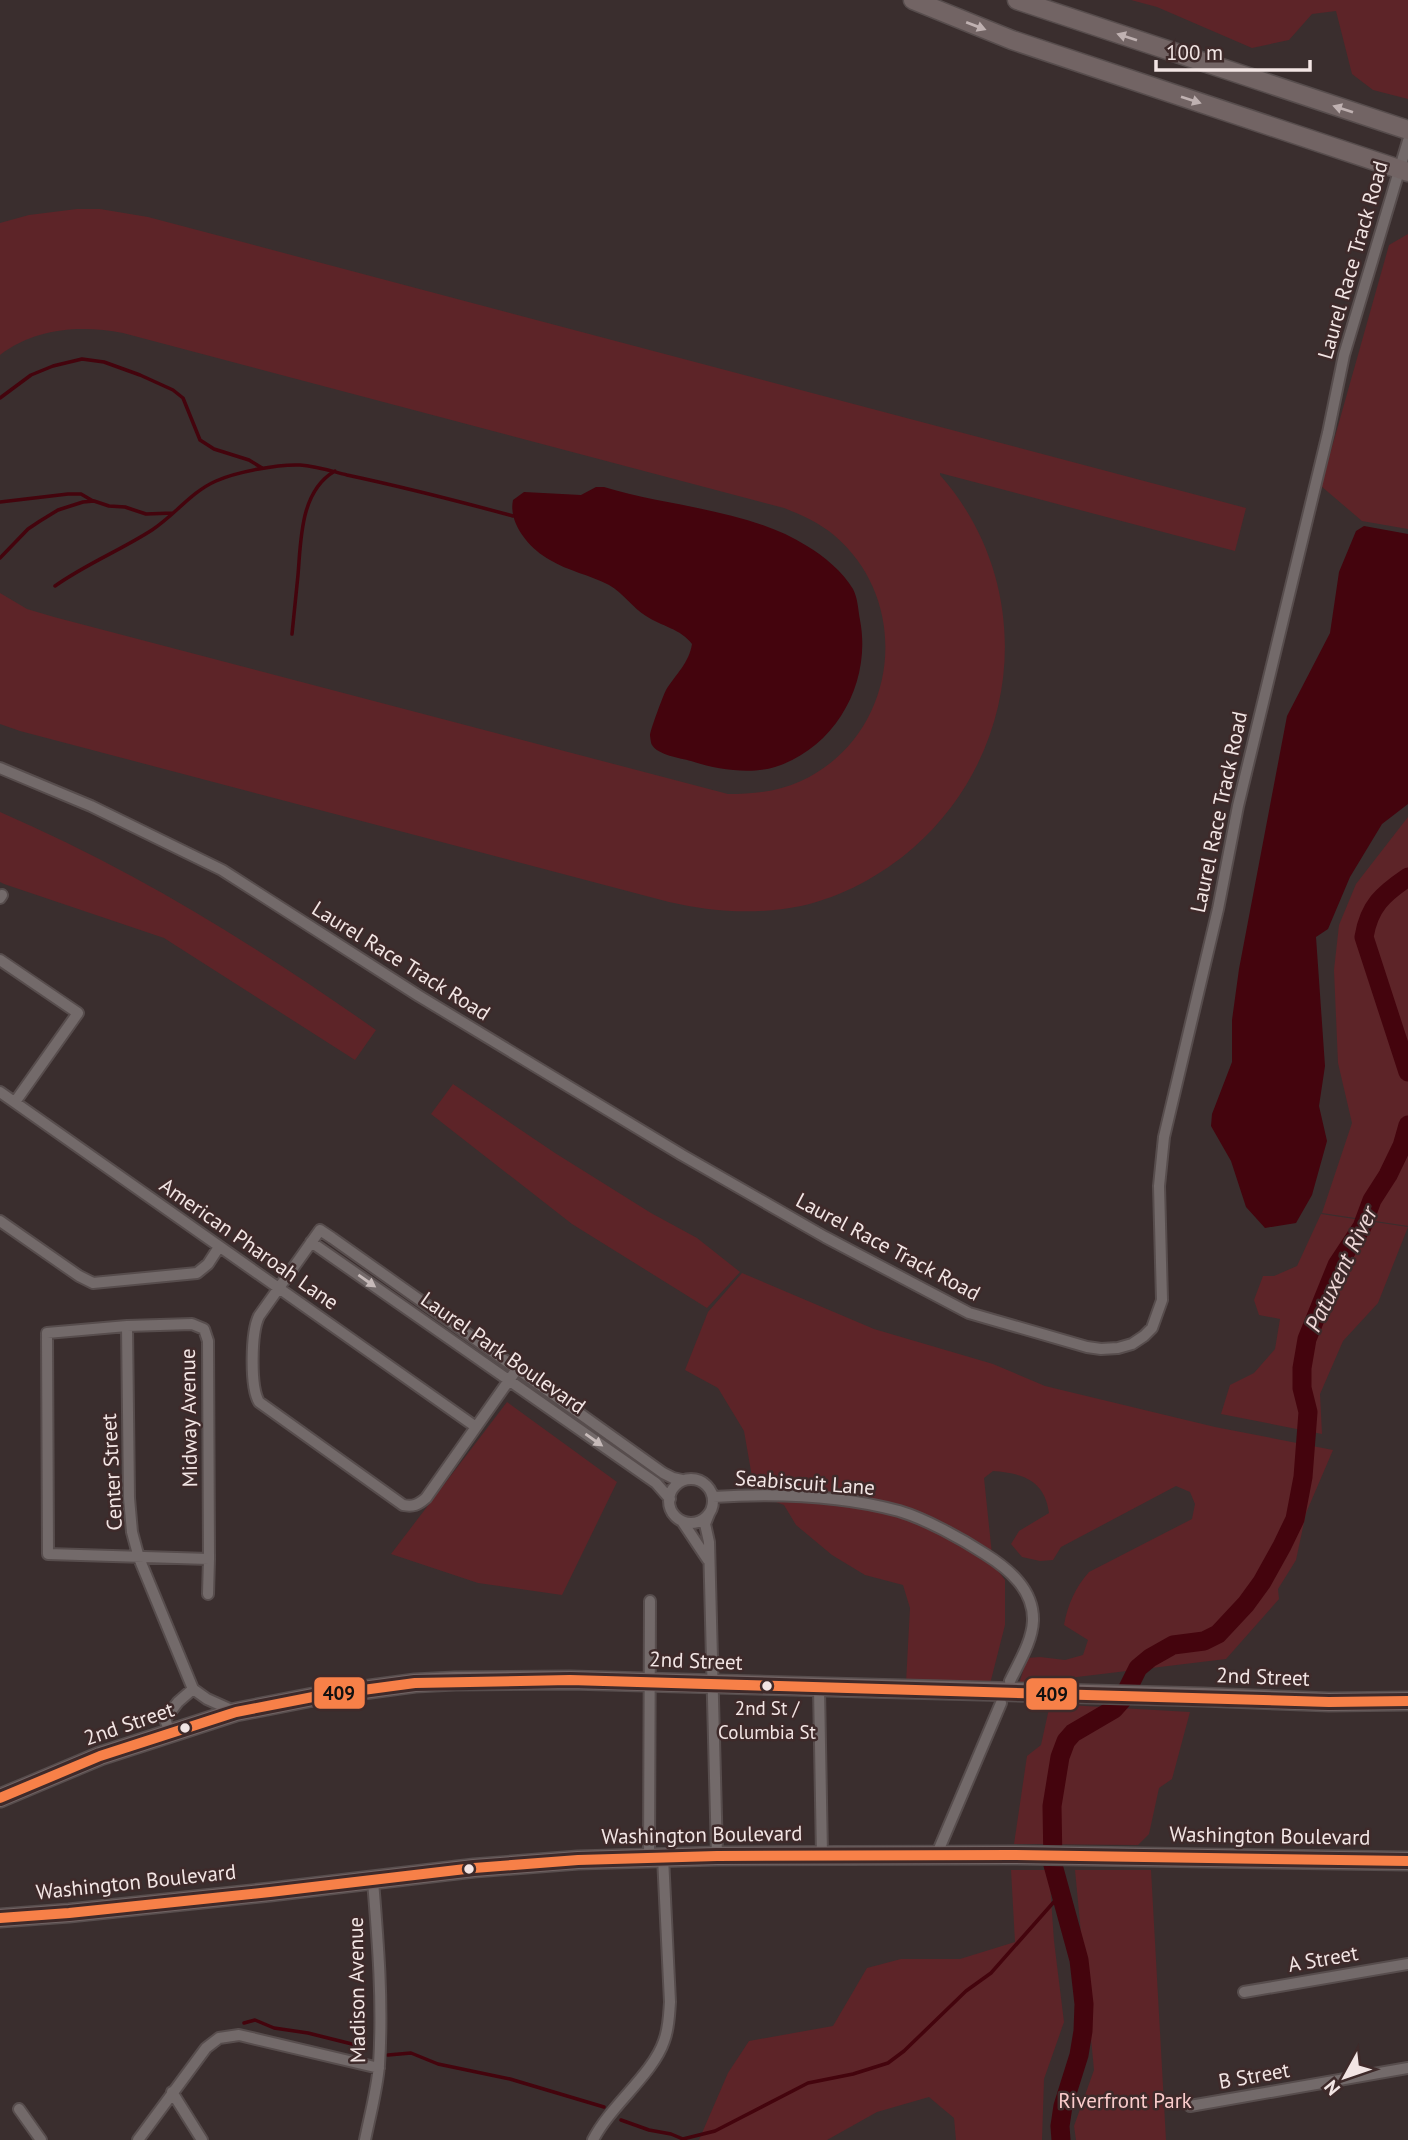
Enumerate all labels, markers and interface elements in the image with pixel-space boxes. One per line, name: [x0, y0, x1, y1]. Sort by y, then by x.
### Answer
one-way arrow: [966, 20, 987, 31]
scale bar: [1156, 28, 1310, 72]
one-way arrow: [1117, 31, 1138, 42]
text: 100 m: [1166, 39, 1223, 66]
one-way arrow: [1181, 95, 1202, 106]
one-way arrow: [1333, 103, 1354, 114]
street label: Laurel Race Track Road: [1311, 158, 1394, 362]
street label: Laurel Race Track Road: [1184, 709, 1253, 915]
street label: Laurel Race Track Road: [307, 895, 495, 1026]
street label: American Pharoah Lane: [155, 1172, 344, 1316]
street label: Laurel Race Track Road: [791, 1187, 985, 1307]
water label: Patuxent River: [1298, 1200, 1384, 1336]
one-way arrow: [358, 1274, 376, 1288]
street label: Laurel Park Boulevard: [415, 1285, 591, 1420]
street label: Midway Avenue: [174, 1348, 203, 1488]
street label: Center Street: [95, 1413, 128, 1531]
one-way arrow: [585, 1433, 603, 1447]
street label: Seabiscuit Lane: [734, 1464, 876, 1501]
street label: 2nd Street: [649, 1645, 743, 1676]
street label: 2nd Street: [1216, 1661, 1310, 1692]
line badge: 409: [313, 1676, 366, 1710]
line badge: 409: [1025, 1677, 1078, 1711]
marker: 2nd St / Columbia St: [760, 1679, 774, 1693]
text: 409: [323, 1681, 355, 1705]
text: 409: [1036, 1682, 1068, 1706]
street label: 2nd Street: [80, 1696, 177, 1752]
place label: 2nd St / Columbia St: [718, 1696, 817, 1744]
unlabelled marker: [178, 1721, 192, 1735]
street label: Washington Boulevard: [601, 1819, 803, 1850]
street label: Washington Boulevard: [1169, 1820, 1371, 1851]
street label: Washington Boulevard: [35, 1858, 237, 1905]
unlabelled marker: [462, 1862, 476, 1876]
street label: Madison Avenue: [342, 1917, 371, 2063]
street label: A Street: [1286, 1939, 1360, 1978]
north arrow: [1310, 2042, 1380, 2112]
street label: B Street: [1216, 2056, 1291, 2095]
text: N: [1319, 2075, 1345, 2100]
park label: Riverfront Park: [1058, 2087, 1192, 2114]

